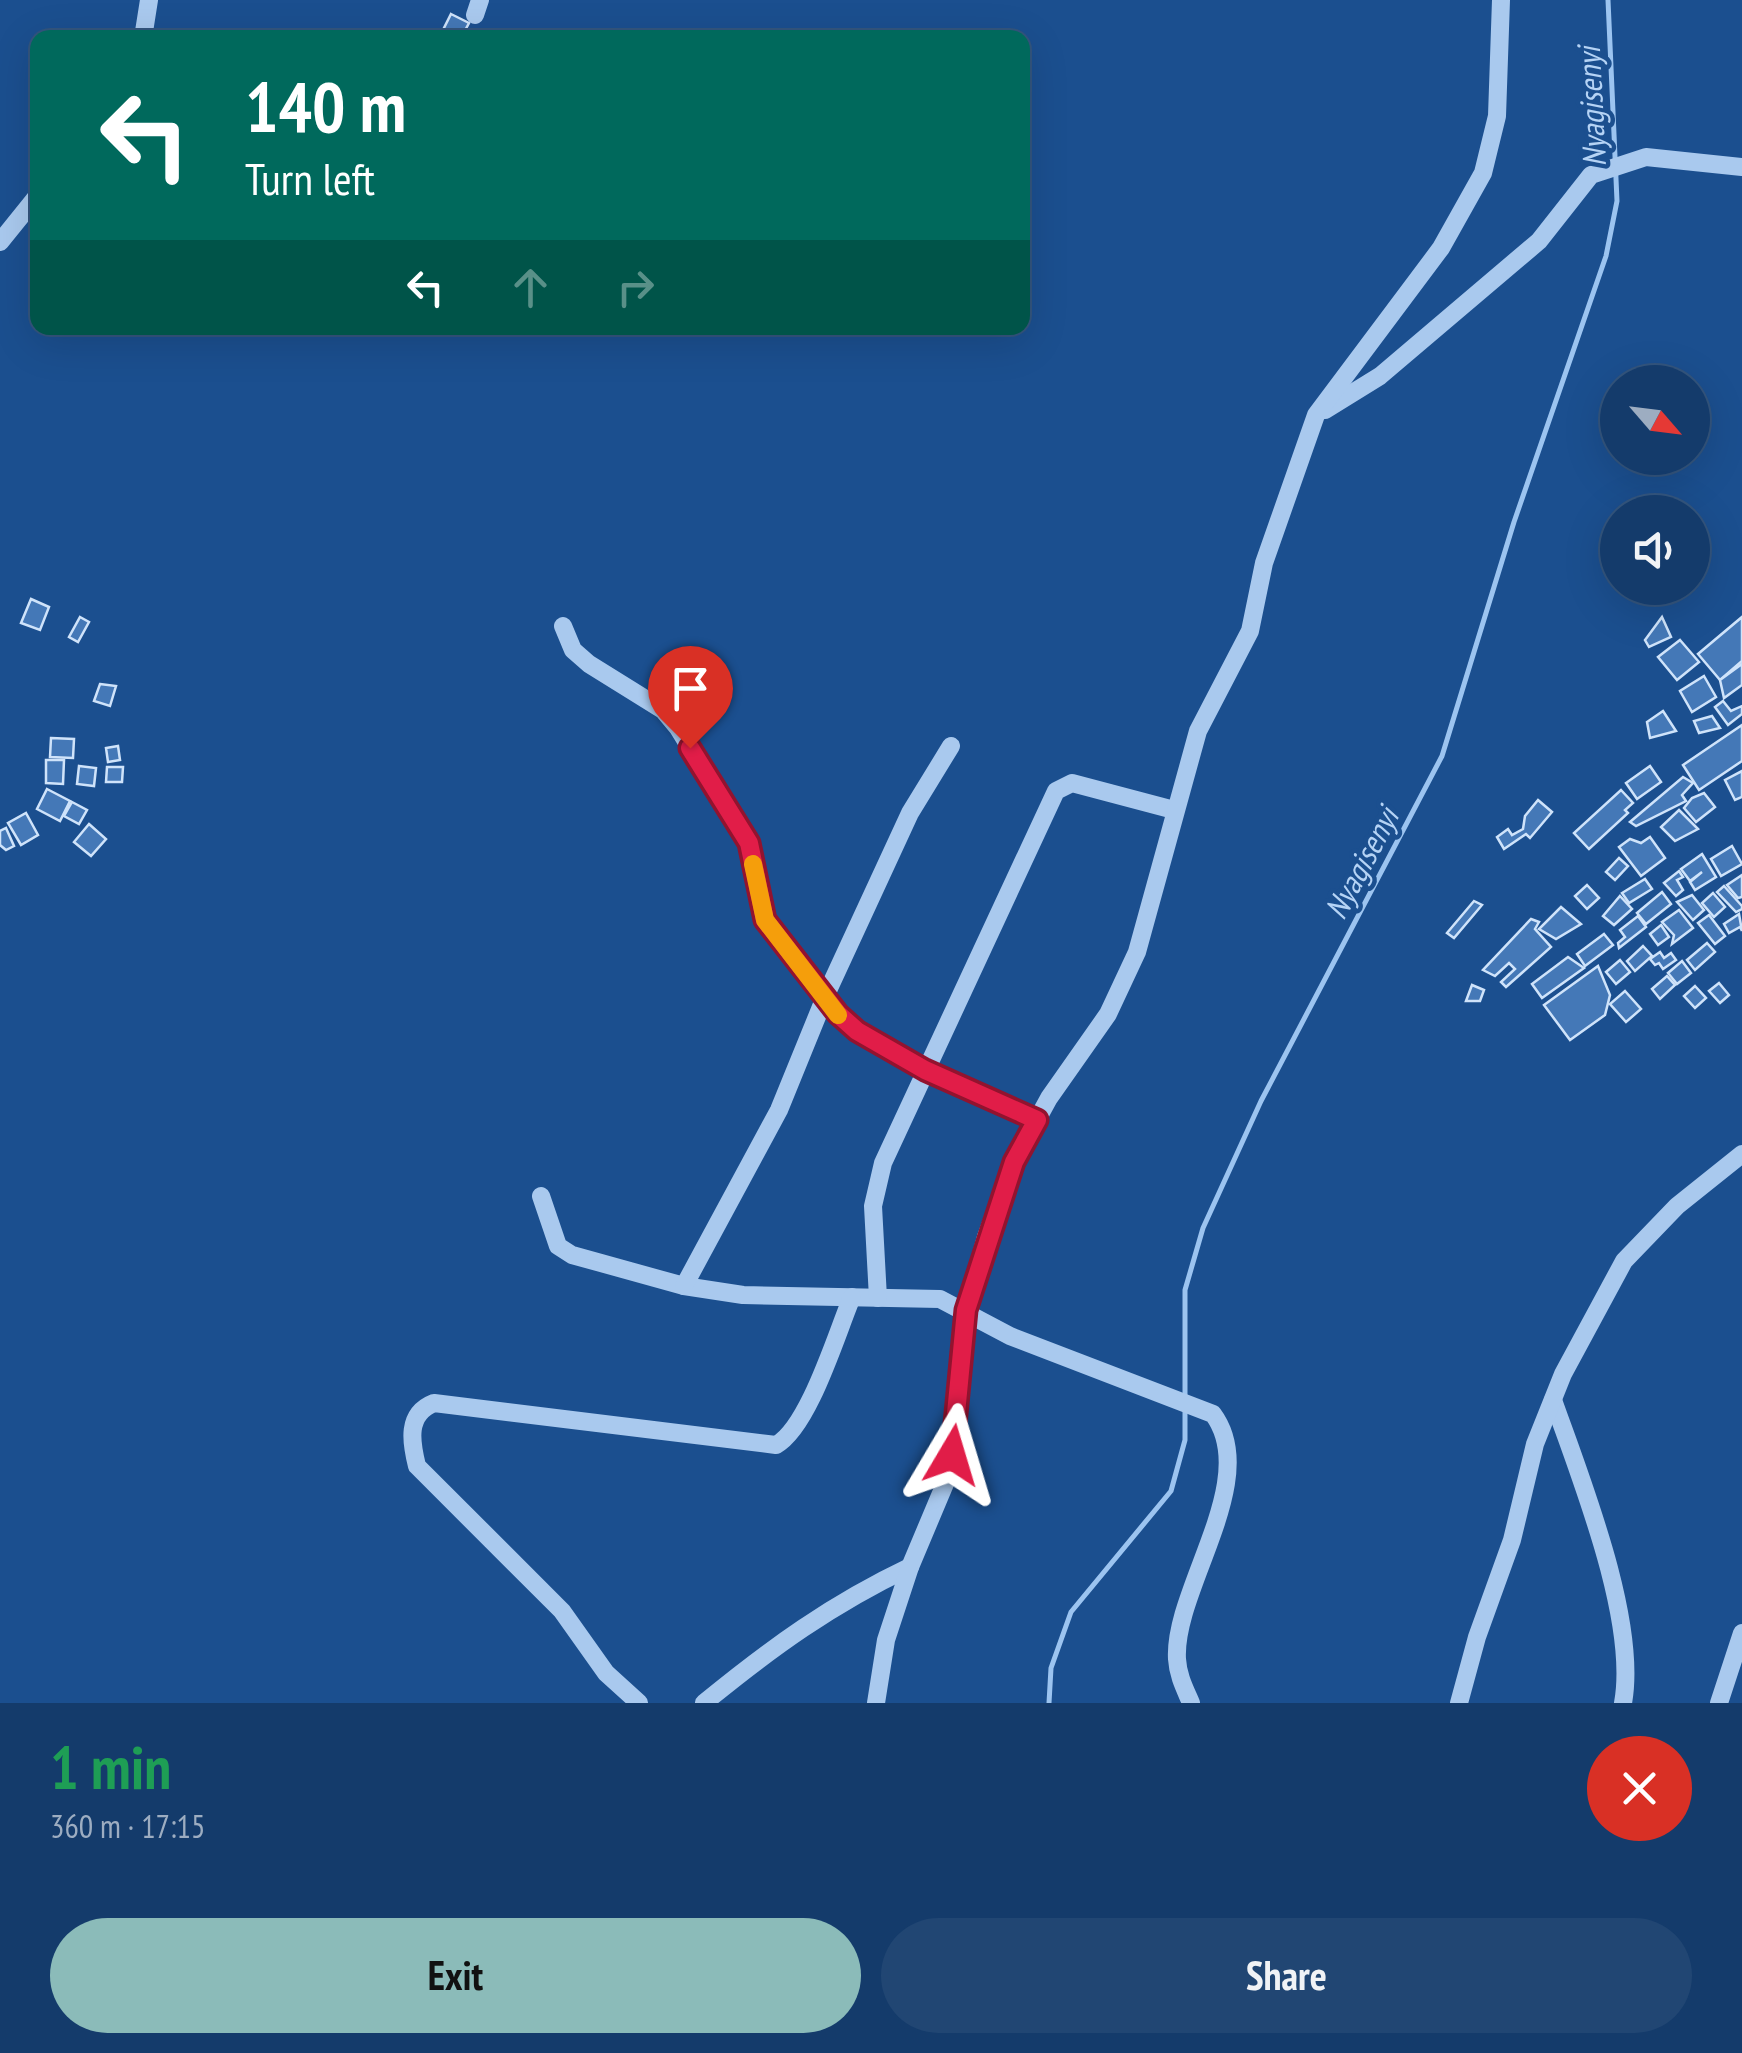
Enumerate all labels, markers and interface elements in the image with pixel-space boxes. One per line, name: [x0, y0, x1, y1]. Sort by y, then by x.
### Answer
water label: Nyagisenyi: [1567, 42, 1615, 168]
text: 140 m: [245, 61, 406, 151]
icon: left: [80, 70, 210, 200]
text: Turn left: [245, 149, 375, 207]
icon: left: [398, 260, 453, 315]
icon: ahead: [503, 260, 558, 315]
icon: right: [608, 260, 663, 315]
north arrow: [1600, 365, 1710, 475]
map controls: [1600, 365, 1710, 605]
button: sound: [1600, 495, 1710, 605]
pin: [648, 646, 733, 749]
icon: arrive: [663, 661, 718, 716]
water label: Nyagisenyi: [1314, 797, 1410, 926]
position arrow: [900, 1403, 1004, 1507]
text: 1 min: [50, 1728, 171, 1806]
button: close: [1587, 1736, 1692, 1841]
text: 360 m · 17:15: [50, 1805, 205, 1847]
button: Exit: [50, 1918, 861, 2033]
button: Share: [881, 1918, 1692, 2033]

